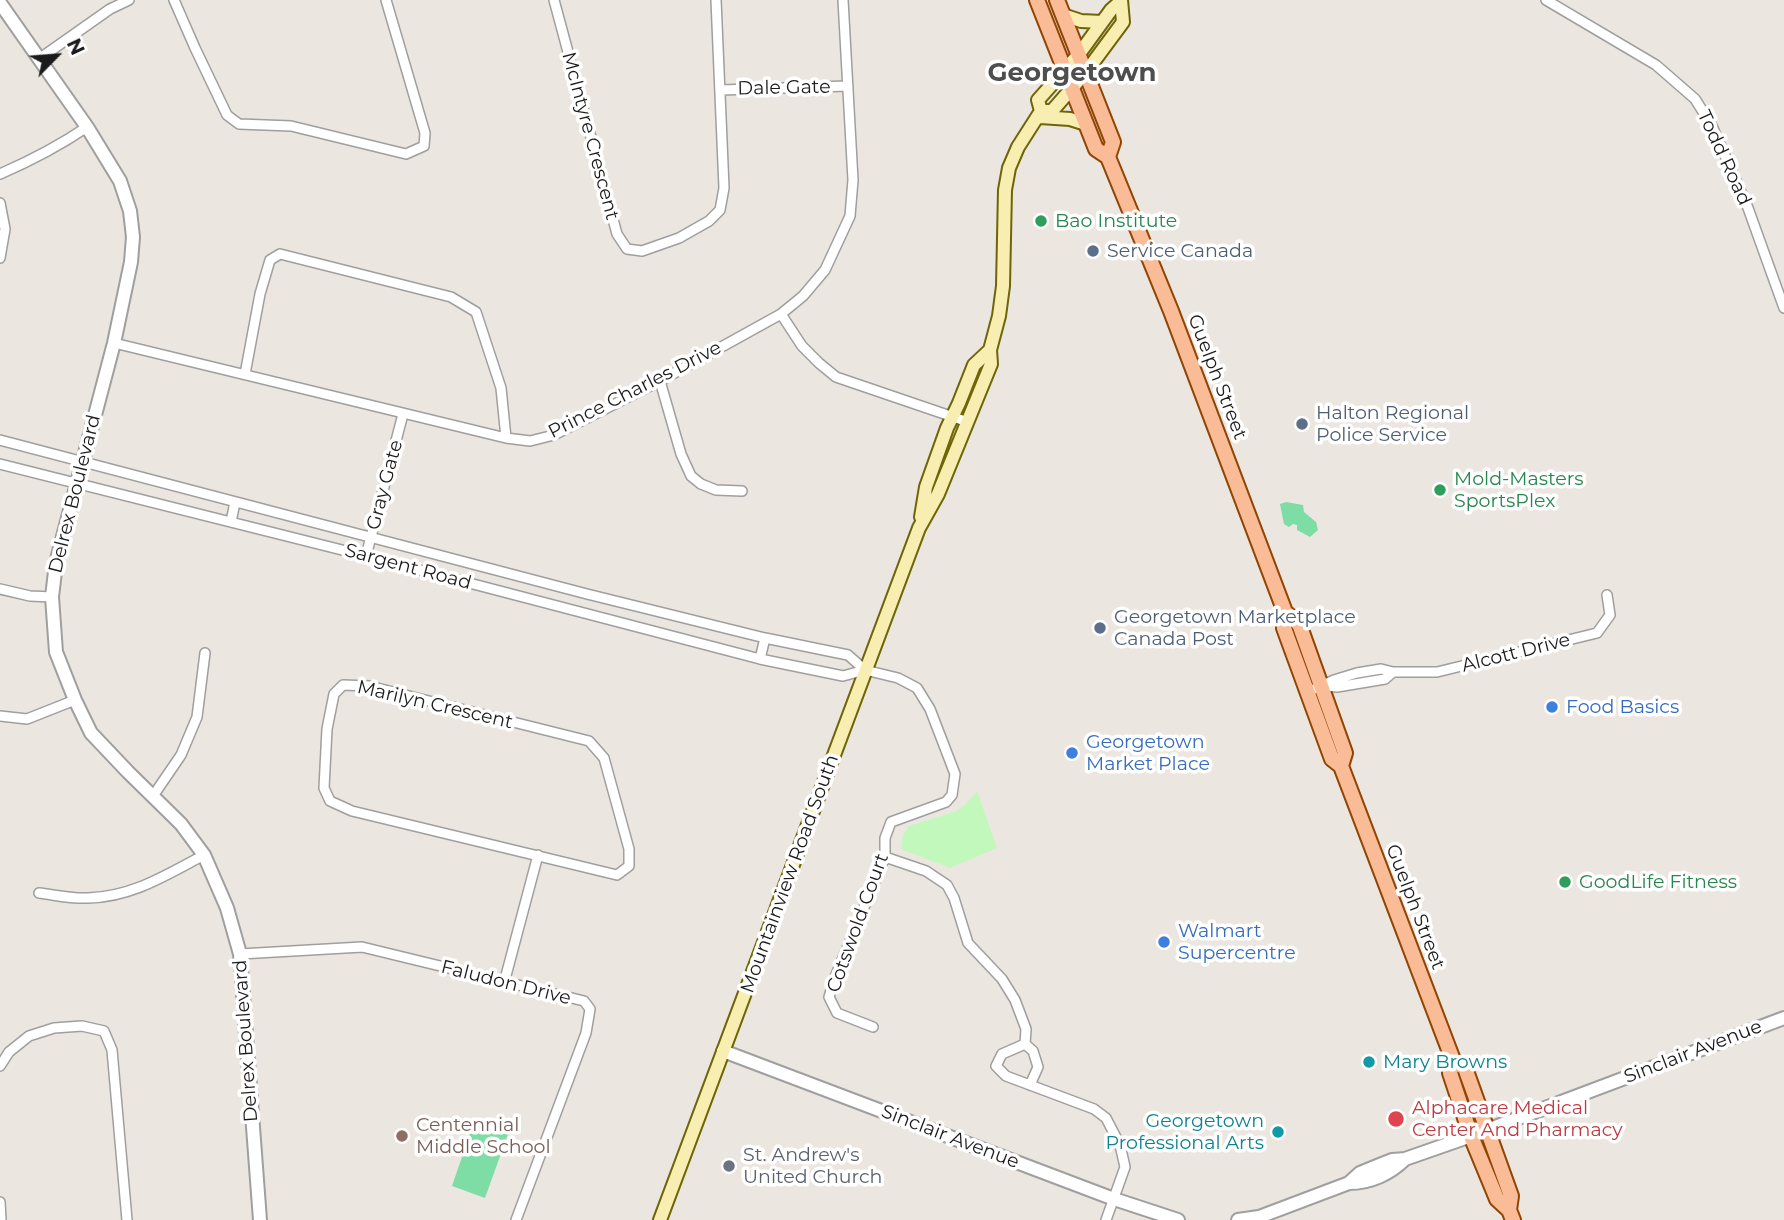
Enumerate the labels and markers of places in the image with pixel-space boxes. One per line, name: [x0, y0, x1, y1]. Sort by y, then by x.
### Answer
place label: Bao Institute: [1055, 210, 1177, 232]
marker: Bao Institute: [1033, 213, 1049, 229]
place label: Service Canada: [1107, 240, 1253, 262]
marker: Service Canada: [1085, 243, 1101, 259]
place label: Halton Regional Police Service: [1316, 402, 1469, 446]
marker: Halton Regional Police Service: [1294, 416, 1310, 432]
place label: Mold-Masters SportsPlex: [1454, 468, 1584, 512]
marker: Mold-Masters SportsPlex: [1432, 482, 1448, 498]
place label: Georgetown Marketplace Canada Post: [1114, 606, 1356, 650]
marker: Georgetown Marketplace Canada Post: [1092, 620, 1108, 636]
place label: Food Basics: [1566, 696, 1679, 718]
marker: Food Basics: [1544, 699, 1560, 715]
place label: Georgetown Market Place: [1086, 731, 1210, 775]
marker: Georgetown Market Place: [1064, 745, 1080, 761]
place label: GoodLife Fitness: [1579, 871, 1737, 893]
marker: GoodLife Fitness: [1557, 874, 1573, 890]
place label: Walmart Supercentre: [1178, 920, 1296, 964]
marker: Walmart Supercentre: [1156, 934, 1172, 950]
place label: Mary Browns: [1383, 1051, 1507, 1073]
marker: Mary Browns: [1361, 1054, 1377, 1070]
place label: Alphacare Medical Center And Pharmacy: [1412, 1097, 1623, 1141]
marker: Alphacare Medical Center And Pharmacy: [1386, 1109, 1406, 1129]
place label: Georgetown Professional Arts: [1106, 1110, 1264, 1154]
place label: Centennial Middle School: [416, 1114, 551, 1158]
marker: Georgetown Professional Arts: [1270, 1124, 1286, 1140]
marker: Centennial Middle School: [394, 1128, 410, 1144]
place label: St. Andrew's United Church: [743, 1144, 882, 1188]
marker: St. Andrew's United Church: [721, 1158, 737, 1174]

